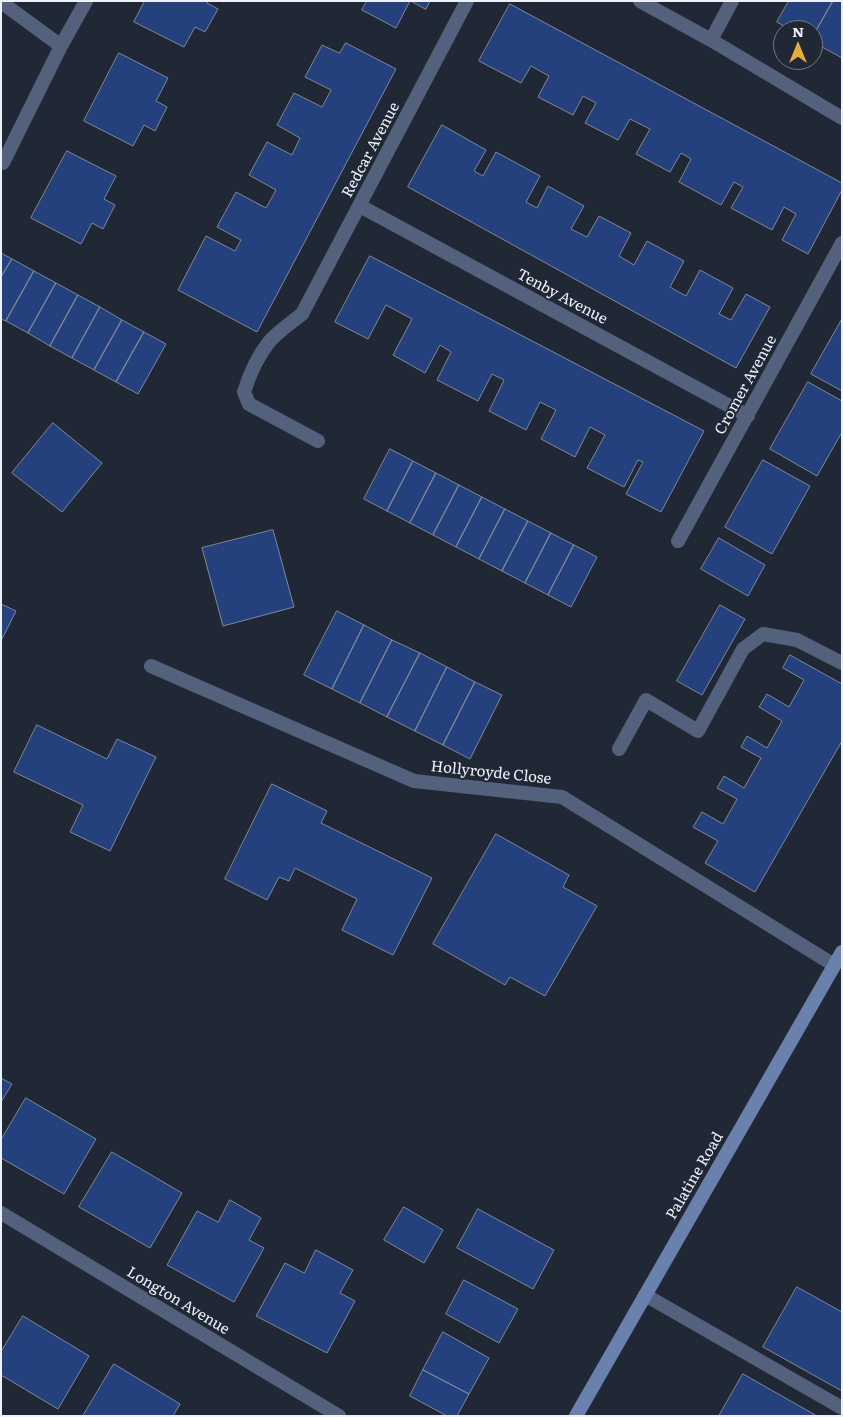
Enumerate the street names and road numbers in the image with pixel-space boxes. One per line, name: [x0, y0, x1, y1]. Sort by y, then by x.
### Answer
street label: Redcar Avenue: [338, 99, 404, 201]
street label: Tenby Avenue: [513, 266, 611, 328]
street label: Cromer Avenue: [711, 332, 781, 438]
street label: Hollyroyde Close: [430, 758, 552, 788]
street label: Palatine Road: [663, 1129, 727, 1223]
street label: Longton Avenue: [123, 1263, 233, 1339]

